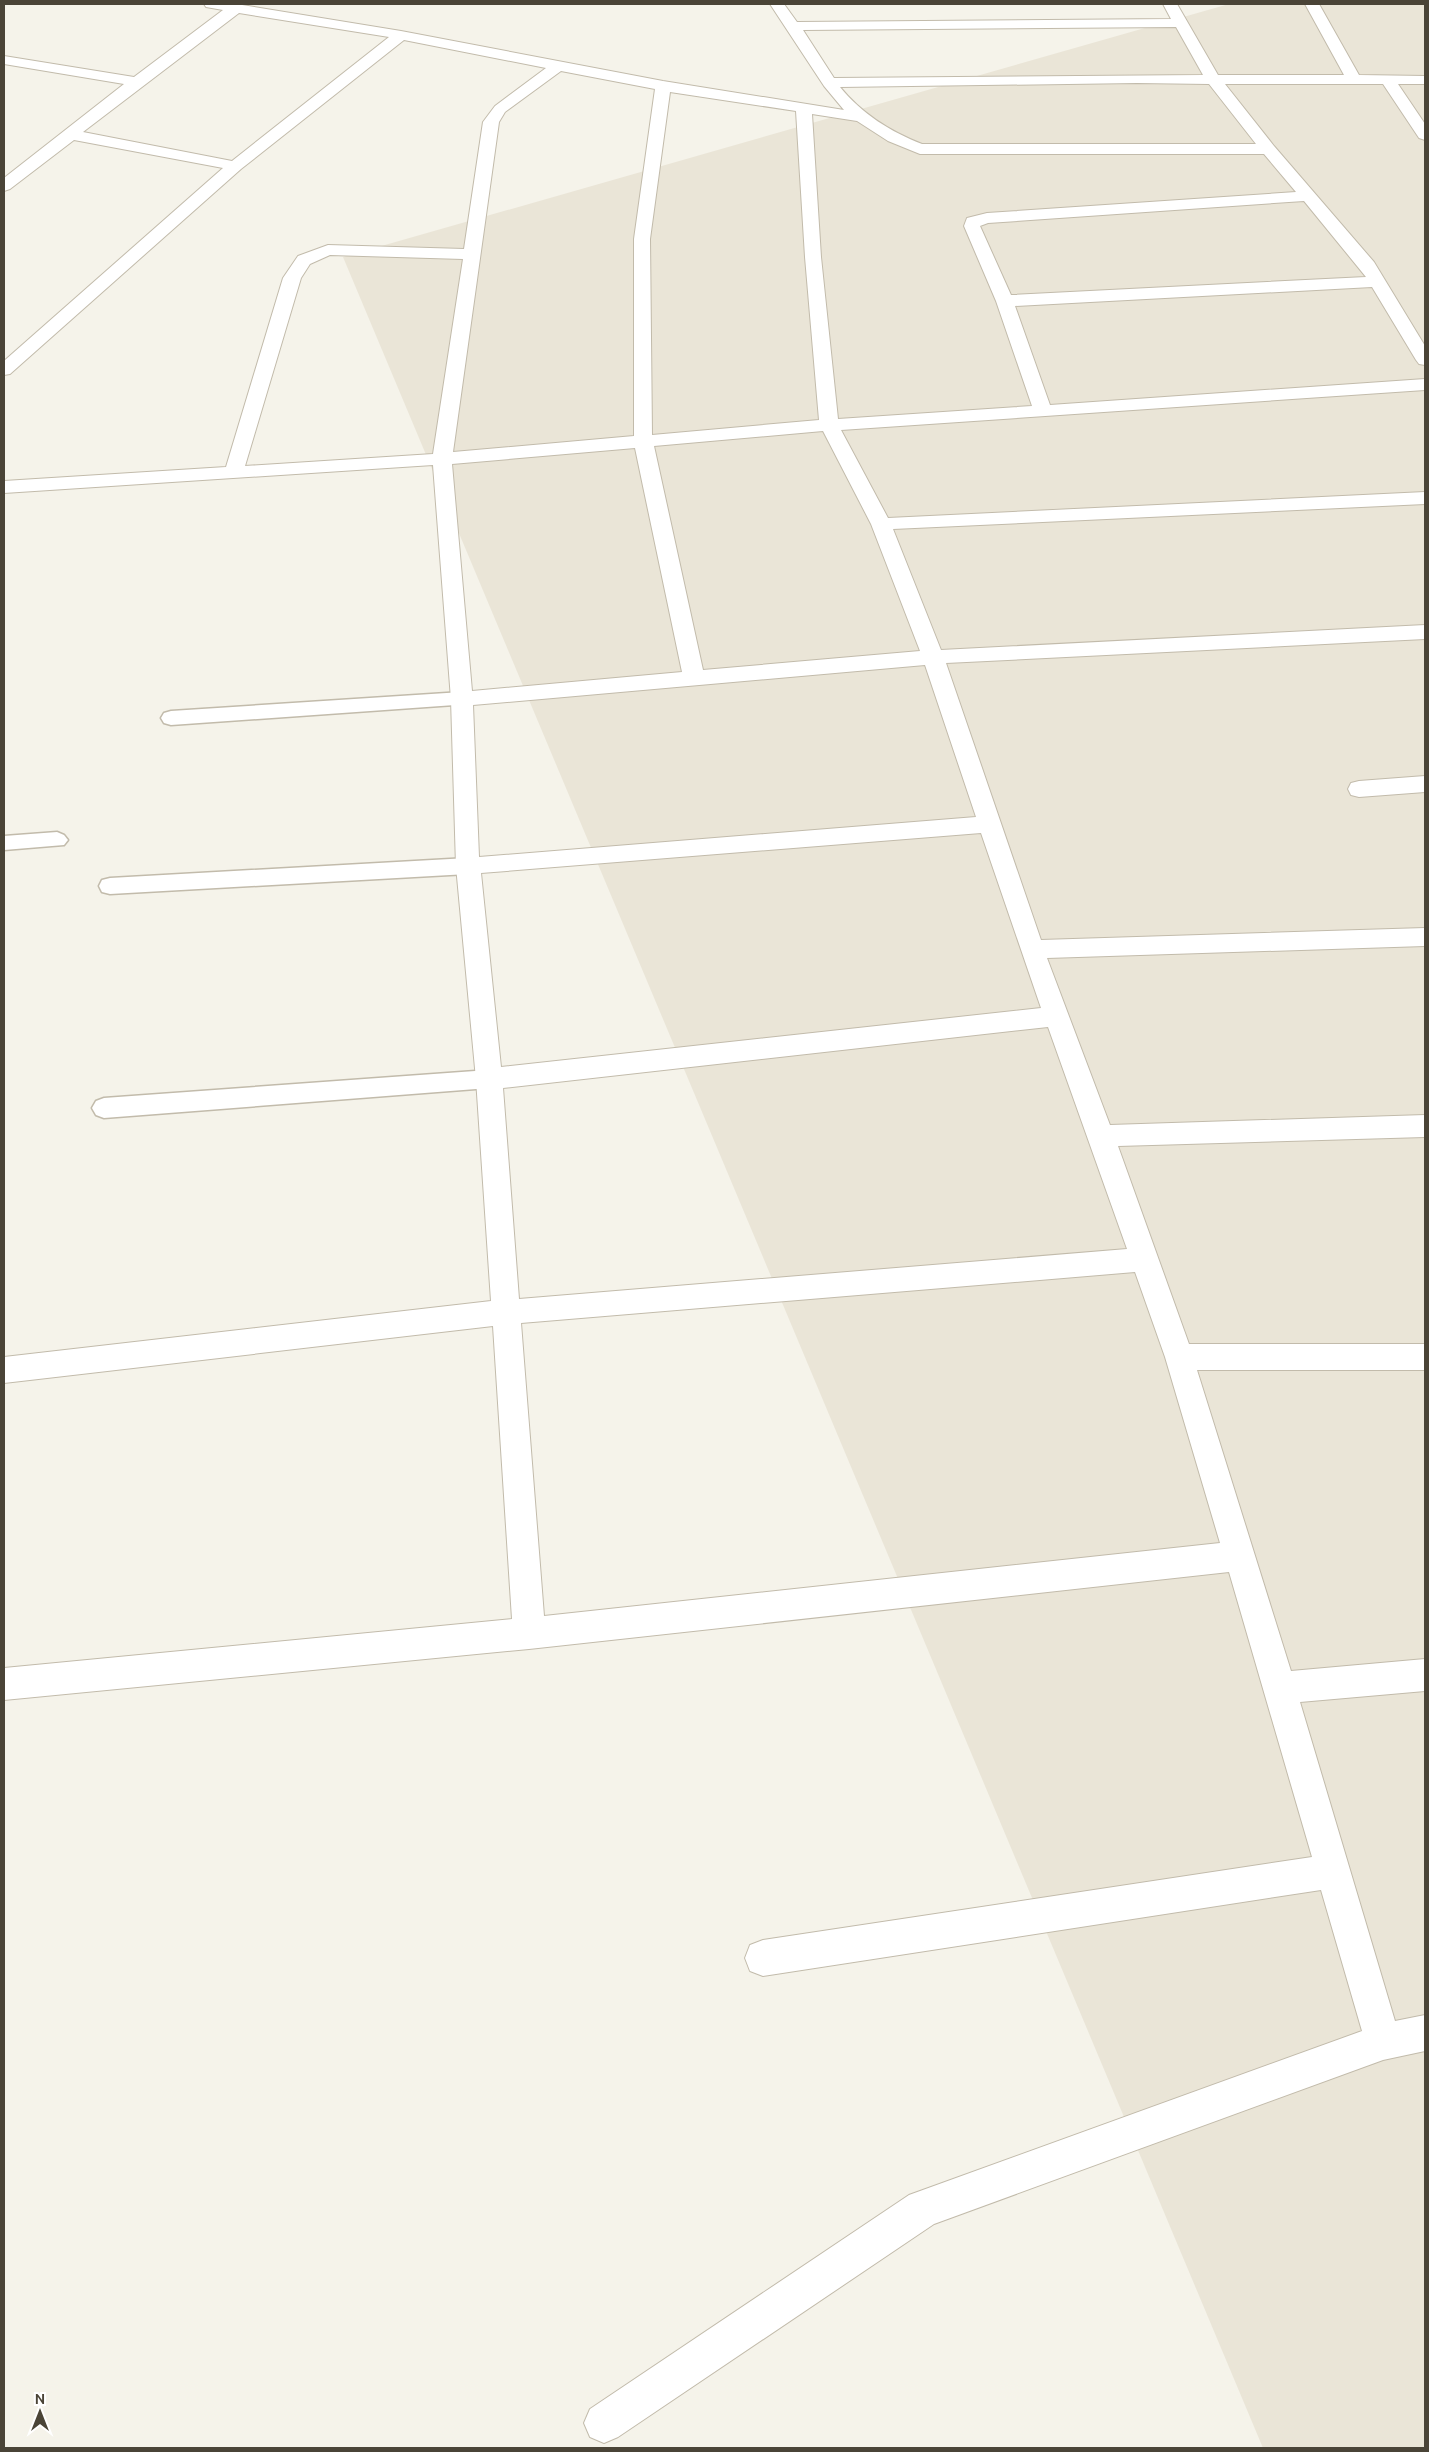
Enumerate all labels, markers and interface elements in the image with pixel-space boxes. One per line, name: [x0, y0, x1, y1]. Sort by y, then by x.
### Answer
north arrow: [15, 2387, 65, 2437]
text: N: [35, 2391, 45, 2407]

